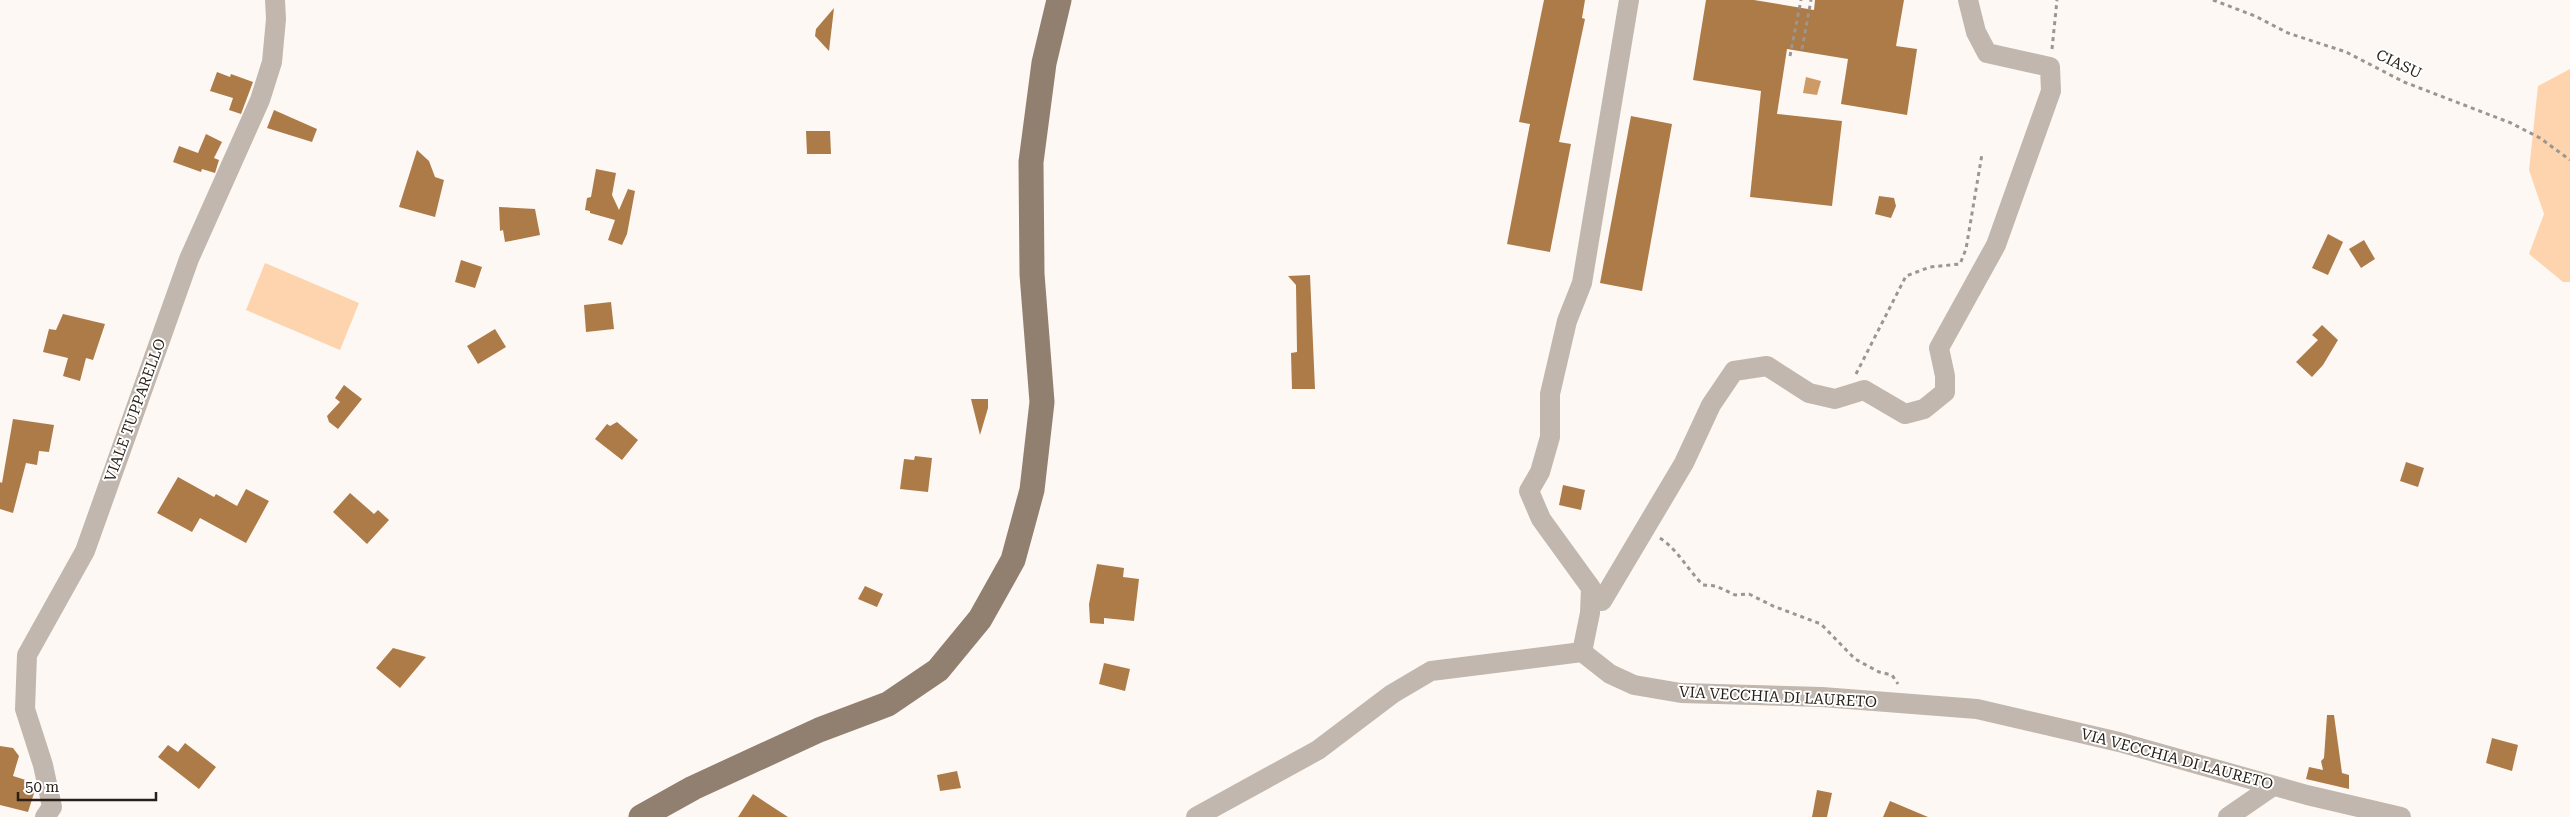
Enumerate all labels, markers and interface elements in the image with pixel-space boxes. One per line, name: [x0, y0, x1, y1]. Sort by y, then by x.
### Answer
street label: CIASU: [2373, 46, 2425, 82]
street label: VIALE TUPPARELLO: [101, 336, 169, 484]
street label: VIA VECCHIA DI LAURETO: [1679, 683, 1877, 711]
street label: VIA VECCHIA DI LAURETO: [2079, 725, 2275, 793]
scale bar: [18, 770, 155, 802]
text: 50 m: [25, 778, 60, 796]

